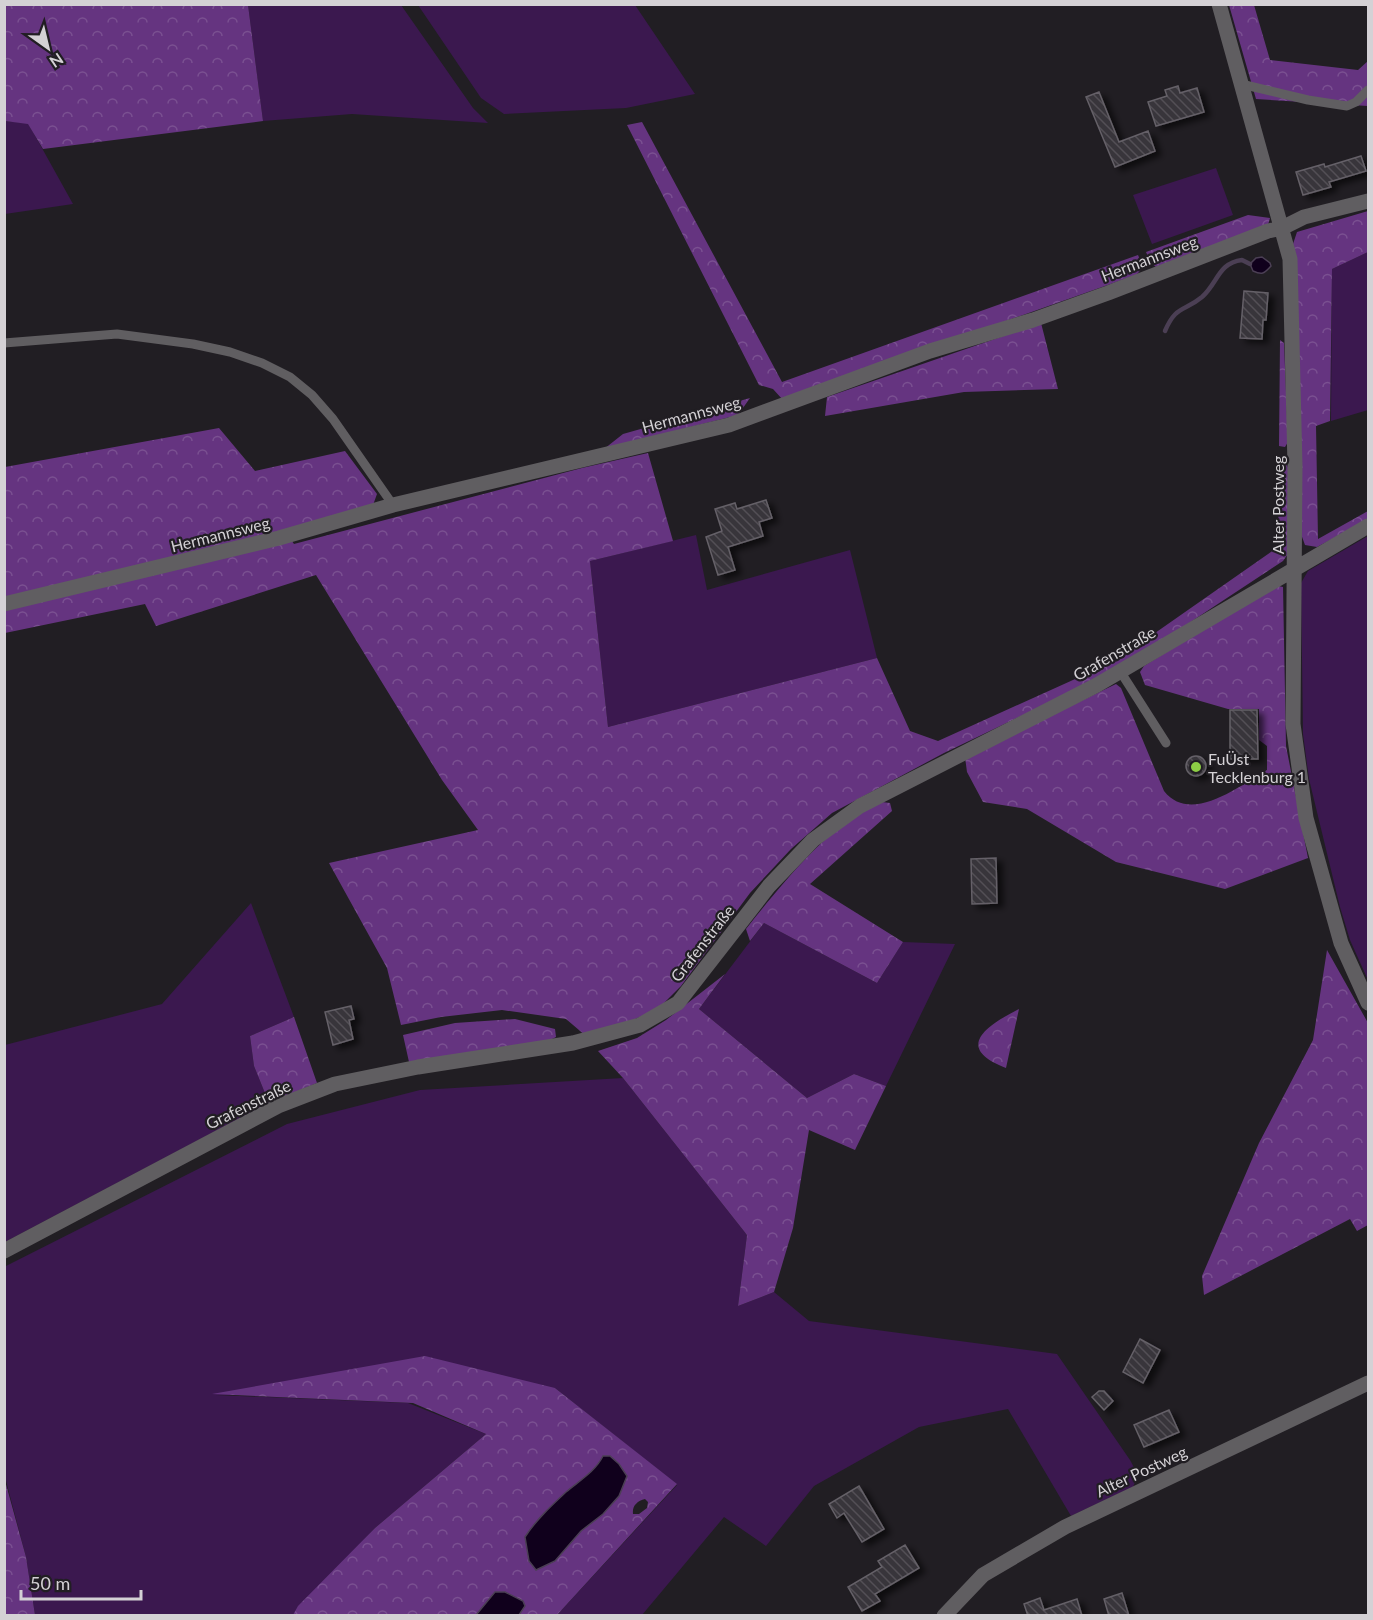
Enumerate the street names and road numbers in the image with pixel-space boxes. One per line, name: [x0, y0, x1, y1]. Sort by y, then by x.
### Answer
street label: Hermannsweg: [1098, 231, 1200, 285]
street label: Hermannsweg: [640, 392, 742, 436]
street label: Alter Postweg: [1268, 456, 1287, 554]
street label: Hermannsweg: [169, 513, 271, 555]
street label: Grafenstraße: [1069, 622, 1159, 684]
street label: Grafenstraße: [666, 901, 738, 985]
street label: Grafenstraße: [203, 1075, 293, 1133]
street label: Alter Postweg: [1092, 1442, 1190, 1500]

